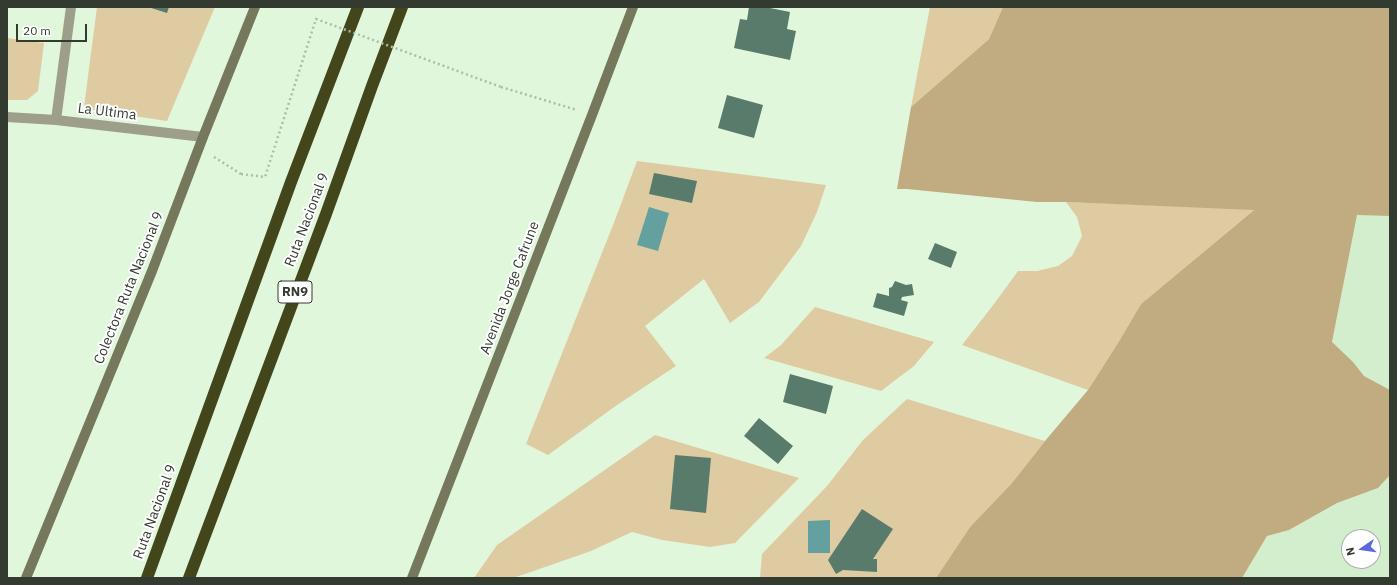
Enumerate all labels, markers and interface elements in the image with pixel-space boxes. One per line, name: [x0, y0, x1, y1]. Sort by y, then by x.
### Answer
scale bar: [18, 16, 89, 42]
text: 20 m: [23, 23, 51, 38]
street label: La Ultima: [77, 100, 137, 124]
street label: Ruta Nacional 9: [281, 171, 333, 269]
street label: Colectora Ruta Nacional 9: [91, 209, 167, 367]
street label: Avenida Jorge Cafrune: [477, 219, 543, 357]
road number: RN9: [278, 281, 312, 303]
street label: Ruta Nacional 9: [130, 462, 180, 562]
north arrow: [1341, 529, 1381, 569]
text: N: [1343, 546, 1358, 557]

